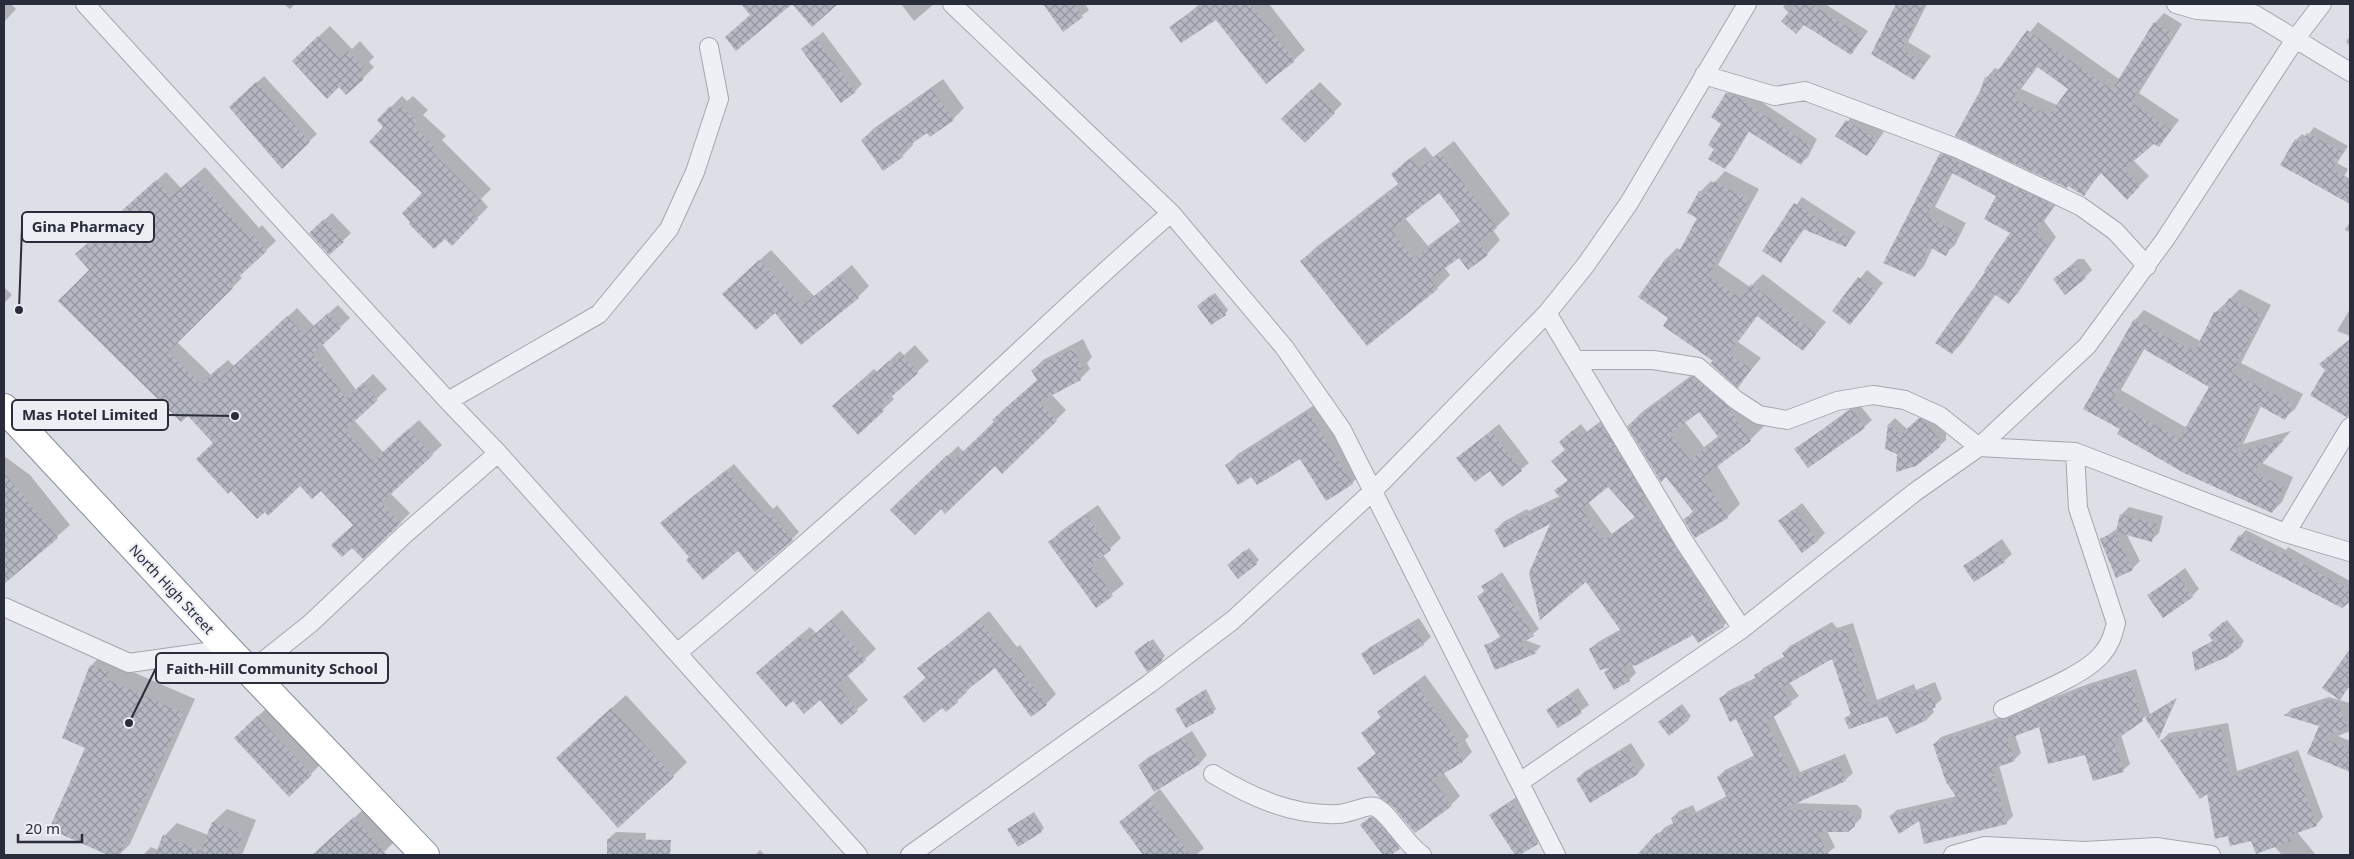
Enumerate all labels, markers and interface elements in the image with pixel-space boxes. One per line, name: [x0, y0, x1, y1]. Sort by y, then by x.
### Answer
callout: Gina Pharmacy: [22, 212, 154, 242]
text: Gina Pharmacy: [32, 216, 145, 236]
callout: Mas Hotel Limited: [12, 400, 168, 430]
text: Mas Hotel Limited: [22, 404, 158, 424]
street label: North High Street: [125, 540, 219, 638]
callout: Faith-Hill Community School: [156, 653, 388, 683]
text: Faith-Hill Community School: [166, 658, 378, 678]
scale bar: [18, 812, 81, 844]
text: 20 m: [25, 818, 60, 838]

